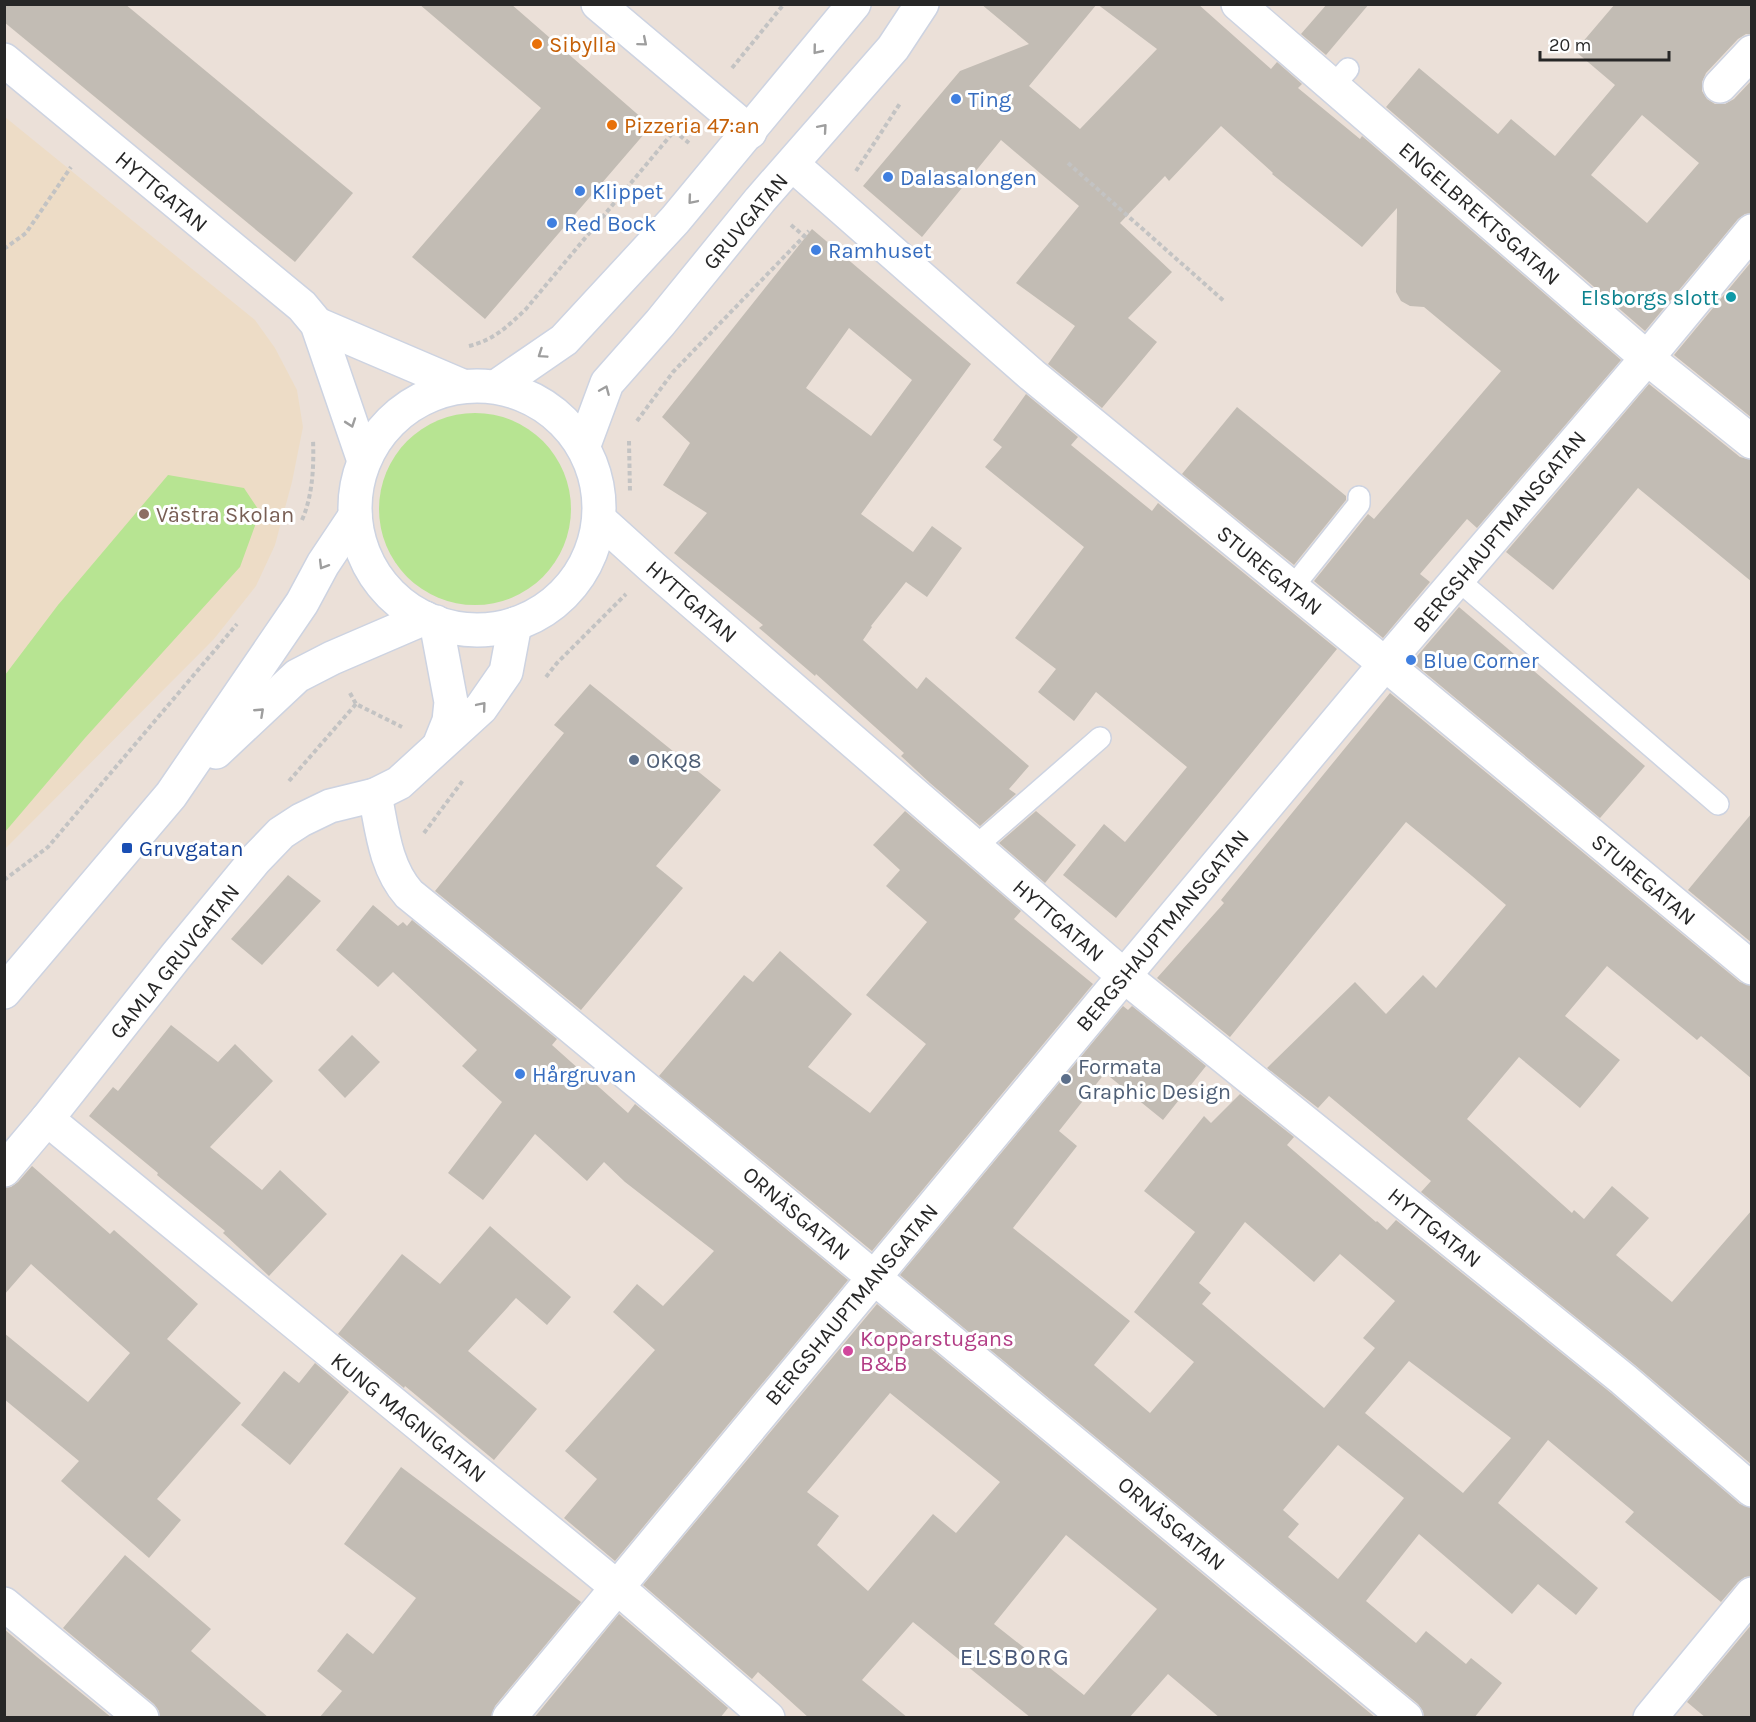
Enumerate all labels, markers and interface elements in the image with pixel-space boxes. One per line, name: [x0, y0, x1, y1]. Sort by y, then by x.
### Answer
scale bar: [1540, 24, 1669, 62]
place label: Sibylla: [549, 32, 617, 58]
text: 20 m: [1549, 34, 1591, 56]
one-way arrow: [636, 35, 647, 46]
marker: Sibylla: [530, 37, 544, 51]
one-way arrow: [813, 43, 824, 54]
place label: Ting: [968, 87, 1012, 113]
marker: Ting: [949, 92, 963, 106]
place label: Pizzeria 47:an: [624, 113, 760, 139]
marker: Pizzeria 47:an: [605, 118, 619, 132]
one-way arrow: [816, 124, 827, 135]
street label: ENGELBREKTSGATAN: [1393, 137, 1565, 291]
street label: HYTTGATAN: [110, 146, 213, 238]
place label: Dalasalongen: [900, 165, 1037, 191]
street label: GRUVGATAN: [698, 168, 794, 275]
marker: Dalasalongen: [881, 170, 895, 184]
place label: Klippet: [592, 179, 663, 205]
marker: Klippet: [573, 184, 587, 198]
one-way arrow: [688, 193, 699, 204]
place label: Red Bock: [564, 211, 656, 237]
marker: Red Bock: [545, 216, 559, 230]
place label: Ramhuset: [828, 238, 932, 264]
marker: Ramhuset: [809, 243, 823, 257]
place label: Elsborgs slott: [1581, 285, 1719, 311]
marker: Elsborgs slott: [1724, 290, 1738, 304]
one-way arrow: [538, 347, 549, 358]
one-way arrow: [598, 386, 610, 397]
one-way arrow: [344, 417, 356, 428]
street label: BERGSHAUPTMANSGATAN: [1408, 426, 1592, 638]
place label: Västra Skolan: [156, 502, 294, 528]
marker: Västra Skolan: [137, 507, 151, 521]
street label: STUREGATAN: [1211, 520, 1327, 621]
street label: HYTTGATAN: [640, 555, 742, 648]
one-way arrow: [319, 559, 330, 569]
place label: Blue Corner: [1423, 648, 1539, 674]
marker: Blue Corner: [1404, 653, 1418, 667]
one-way arrow: [474, 702, 485, 713]
one-way arrow: [252, 708, 263, 719]
place label: OKQ8: [646, 748, 701, 774]
marker: OKQ8: [627, 753, 641, 767]
street label: BERGSHAUPTMANSGATAN: [1071, 825, 1255, 1037]
street label: STUREGATAN: [1586, 829, 1701, 931]
place label: Gruvgatan: [139, 836, 244, 862]
marker: Gruvgatan: [120, 841, 134, 855]
street label: HYTTGATAN: [1007, 874, 1109, 967]
street label: GAMLA GRUVGATAN: [104, 879, 245, 1044]
place label: Formata Graphic Design: [1078, 1054, 1231, 1105]
place label: Hårgruvan: [532, 1062, 637, 1088]
marker: Hårgruvan: [513, 1067, 527, 1081]
marker: Formata Graphic Design: [1059, 1072, 1073, 1086]
street label: ORNÄSGATAN: [737, 1161, 855, 1266]
street label: HYTTGATAN: [1382, 1182, 1486, 1273]
street label: BERGSHAUPTMANSGATAN: [760, 1199, 944, 1411]
place label: Kopparstugans B&B: [860, 1326, 1014, 1377]
marker: Kopparstugans B&B: [841, 1344, 855, 1358]
street label: KUNG MAGNIGATAN: [325, 1347, 491, 1488]
street label: ORNÄSGATAN: [1112, 1471, 1230, 1576]
district label: ELSBORG: [960, 1643, 1070, 1671]

